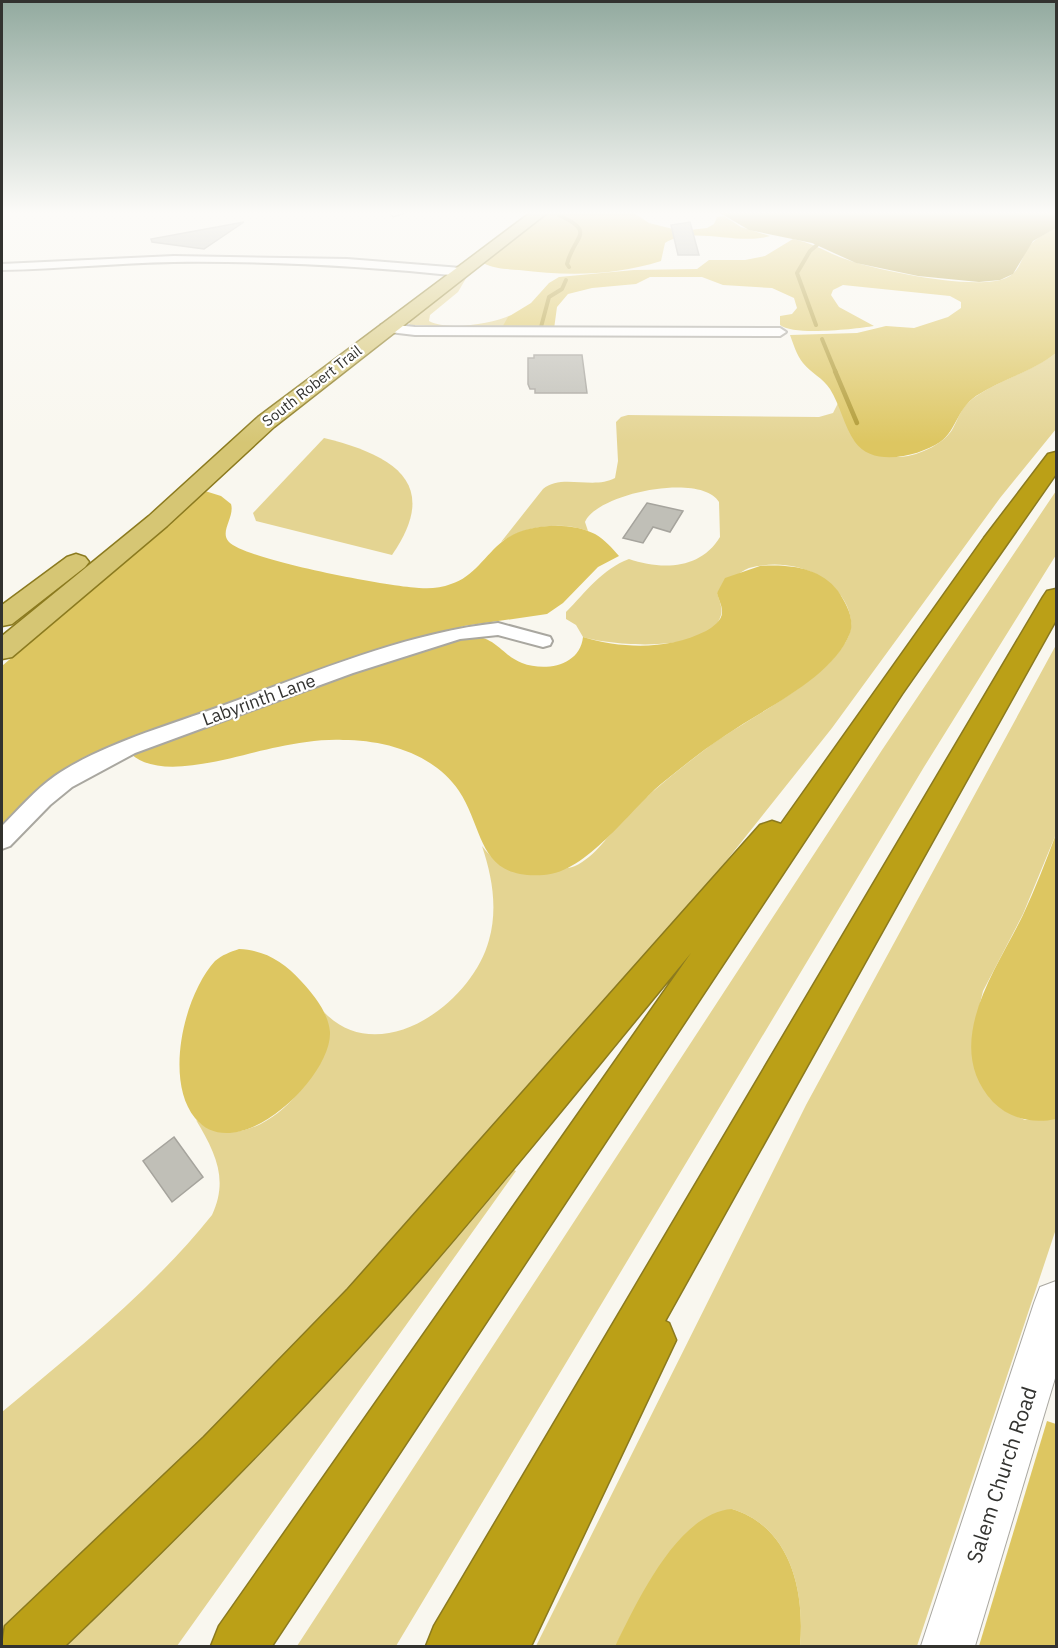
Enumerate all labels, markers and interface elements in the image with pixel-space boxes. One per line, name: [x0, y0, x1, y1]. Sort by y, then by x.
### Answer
street label: South Robert Trail: [258, 341, 365, 430]
street label: Labyrinth Lane: [199, 668, 319, 731]
street label: Salem Church Road: [959, 1383, 1043, 1567]

